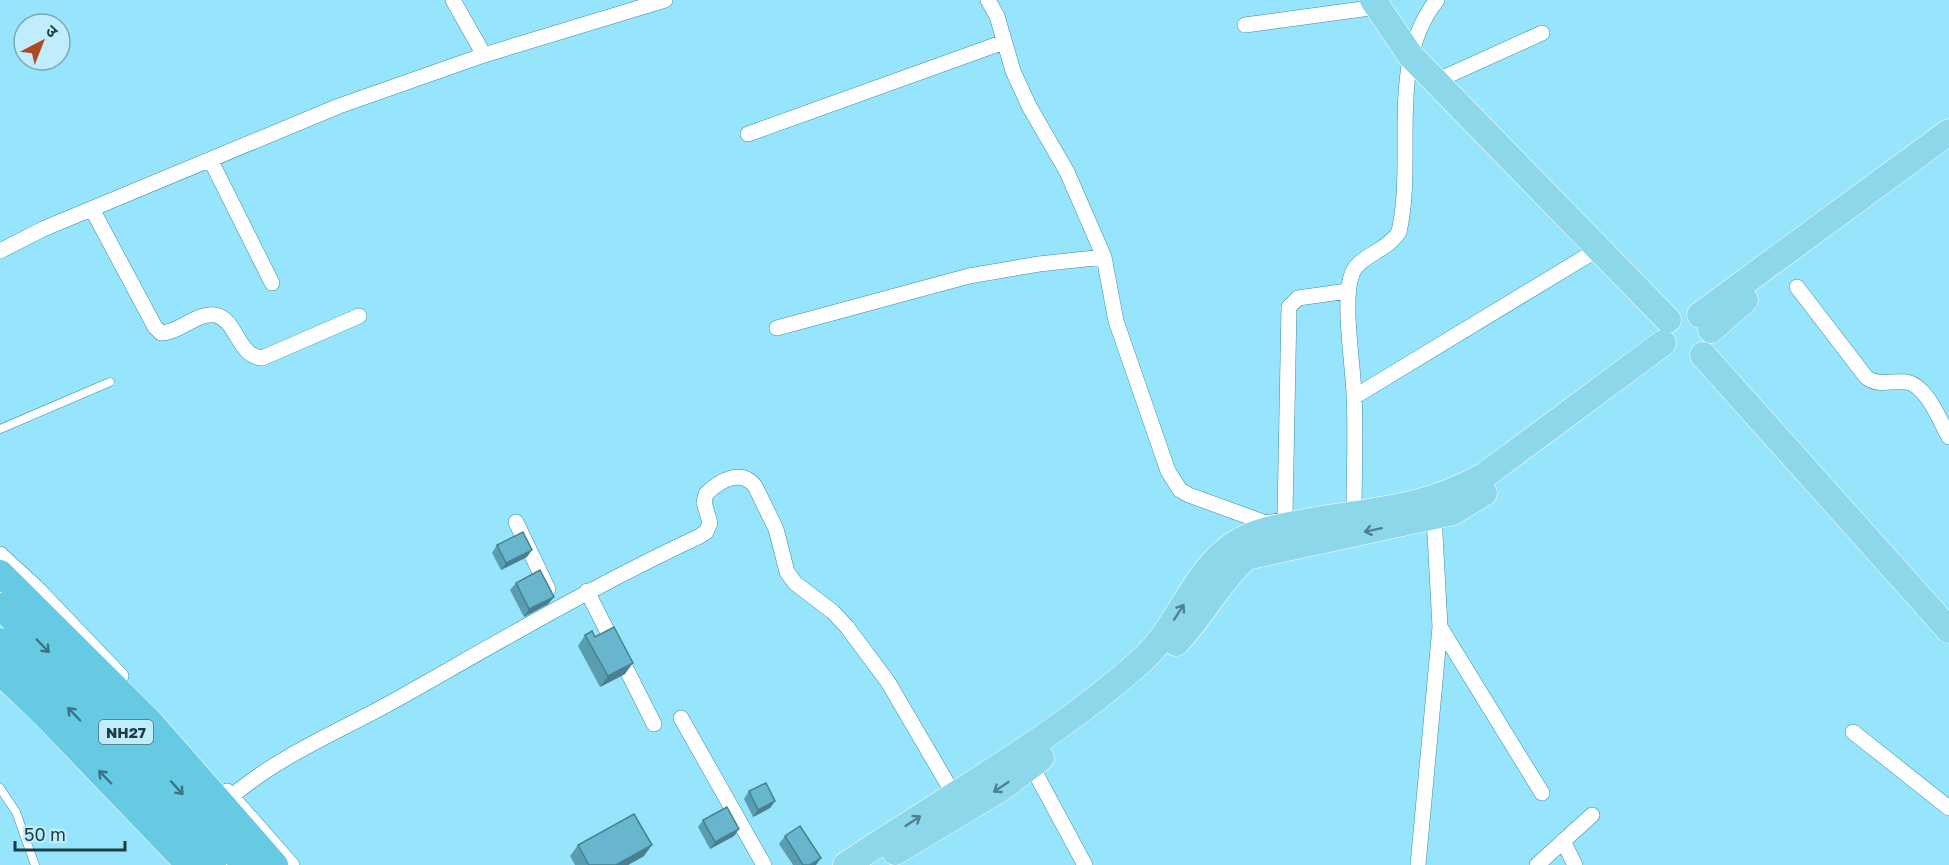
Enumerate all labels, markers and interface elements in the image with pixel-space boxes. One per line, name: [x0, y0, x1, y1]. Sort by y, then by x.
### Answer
north arrow: [12, 12, 72, 72]
text: उ: [42, 20, 63, 42]
one-way arrow: [1363, 524, 1382, 536]
one-way arrow: [1173, 604, 1185, 621]
one-way arrow: [35, 639, 50, 654]
one-way arrow: [67, 706, 82, 721]
road number: NH27: [99, 720, 153, 744]
one-way arrow: [97, 770, 112, 785]
one-way arrow: [170, 780, 184, 795]
one-way arrow: [993, 781, 1010, 794]
scale bar: [15, 814, 124, 852]
one-way arrow: [904, 815, 920, 827]
text: 50 m: [24, 823, 66, 845]

